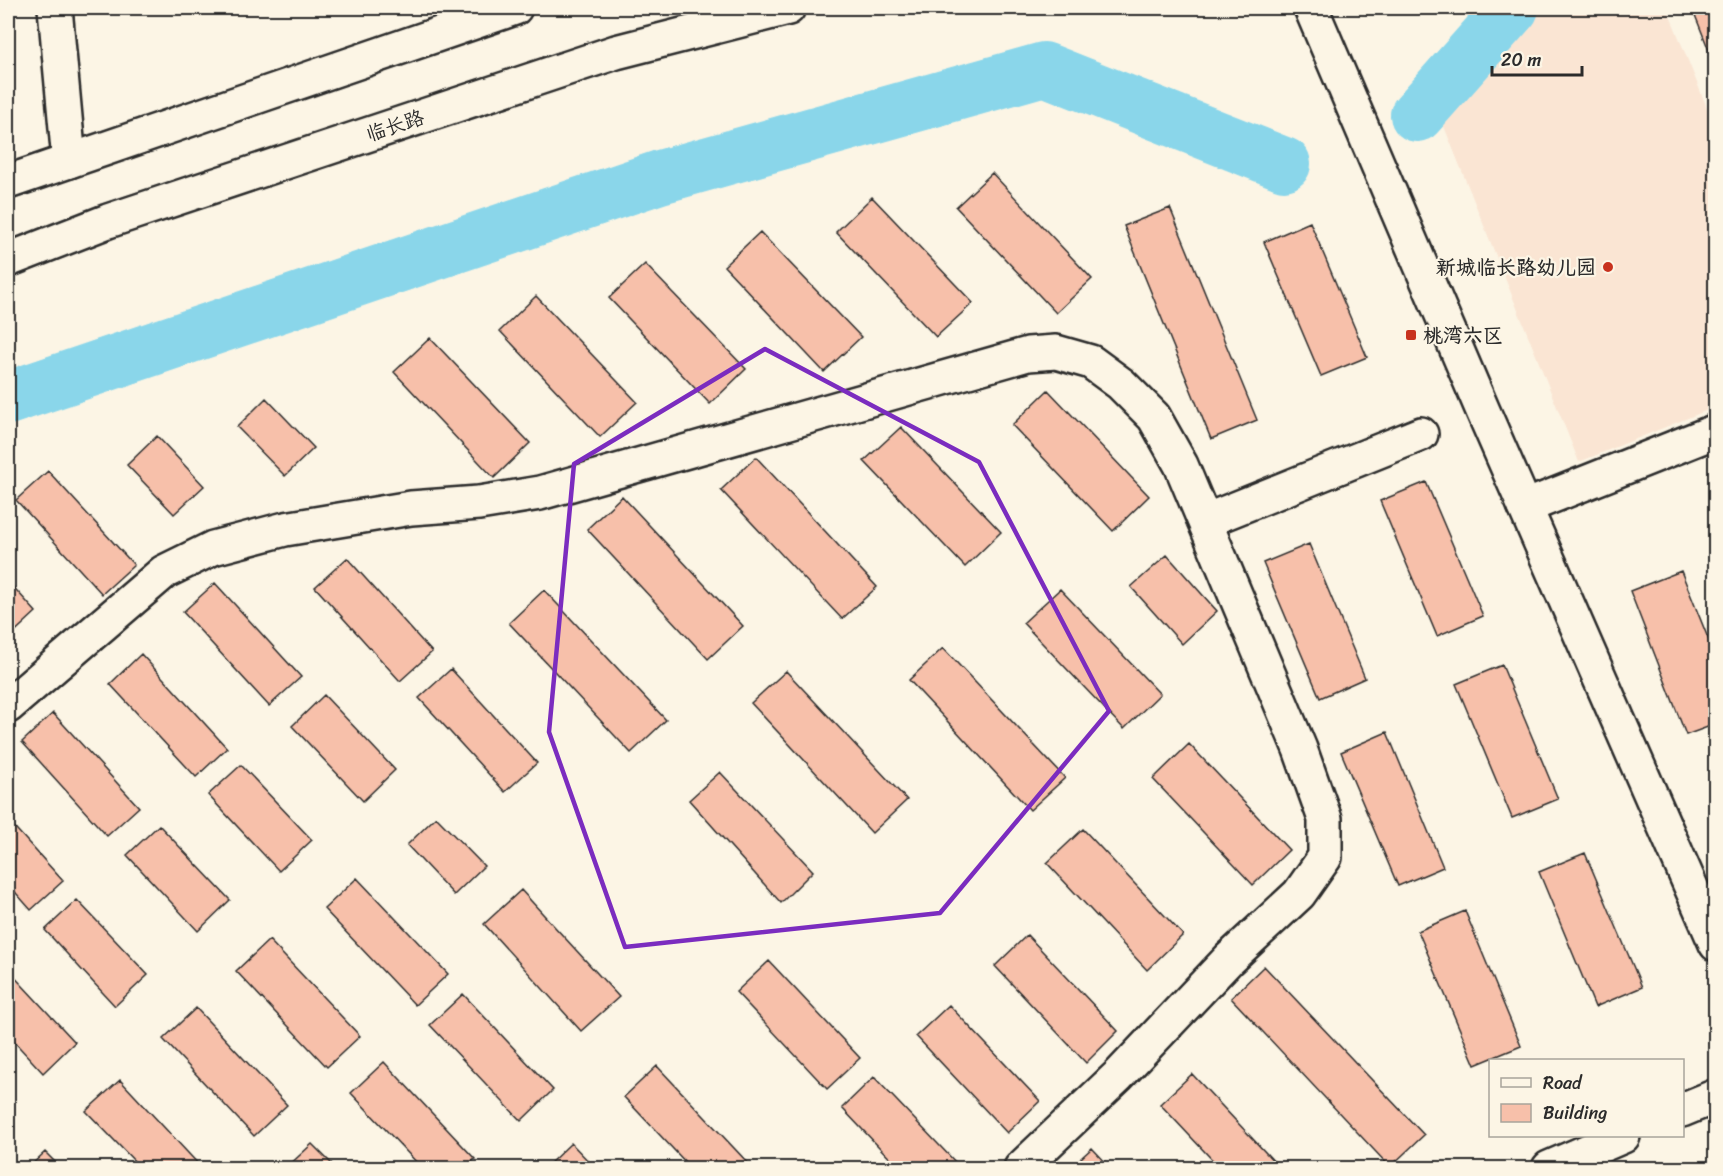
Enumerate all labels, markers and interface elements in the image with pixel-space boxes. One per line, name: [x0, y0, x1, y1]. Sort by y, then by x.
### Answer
scale bar: [1492, 39, 1582, 77]
text: 20 m: [1501, 44, 1541, 76]
street label: 临长路: [361, 100, 430, 152]
place label: 新城临长路幼儿园: [1436, 250, 1596, 285]
marker: 新城临长路幼儿园: [1601, 260, 1615, 274]
place label: 桃湾六区: [1423, 318, 1503, 353]
marker: 桃湾六区: [1404, 328, 1418, 342]
legend: [1489, 1059, 1684, 1137]
text: Road: [1543, 1067, 1583, 1099]
text: Building: [1543, 1097, 1607, 1129]

